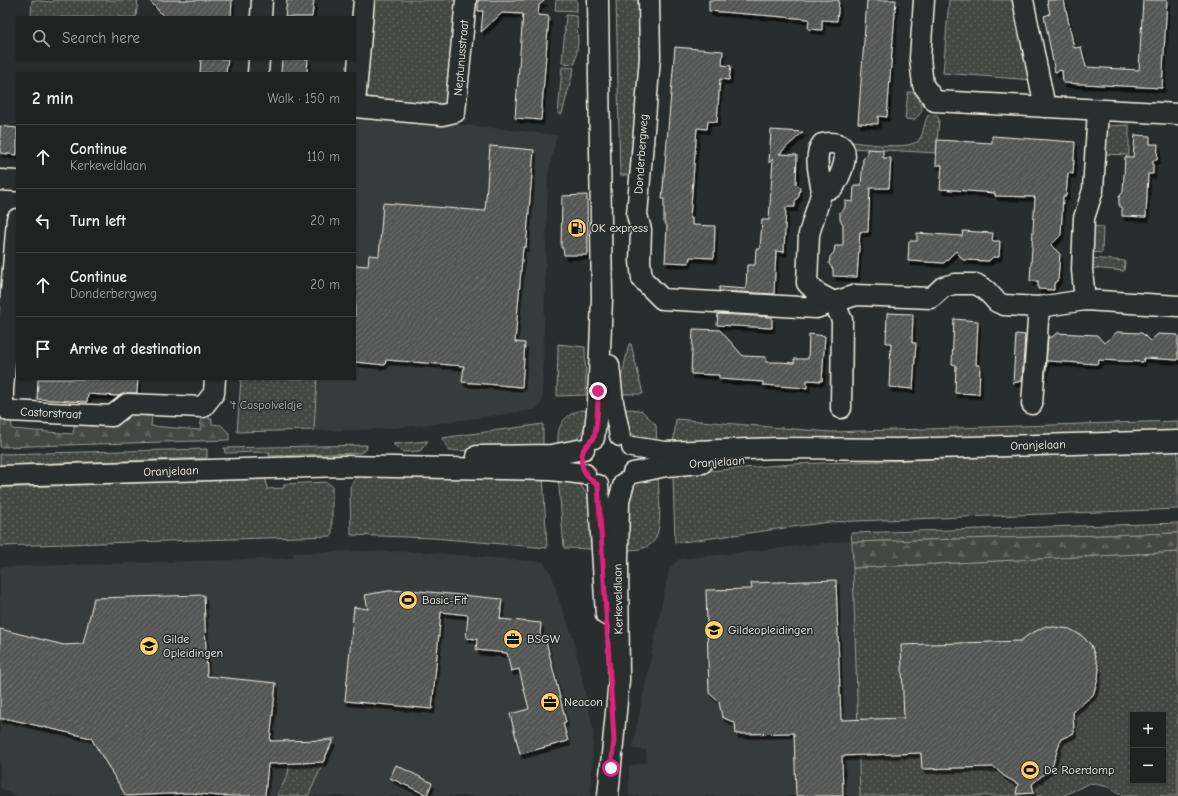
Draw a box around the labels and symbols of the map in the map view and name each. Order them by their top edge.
street label: Neptunusstraat [451,19,471,97]
street label: Donderbergweg [631,114,651,194]
fuel station icon: OK express [566,217,588,239]
place label: OK express [591,221,648,235]
route end [589,382,607,400]
park label: 't Caspolveldje [230,398,302,412]
street label: Castorstraat [20,404,83,422]
street label: Oranjelaan [1010,437,1066,453]
street label: Oranjelaan [689,453,745,471]
street label: Oranjelaan [143,463,199,479]
street label: Kerkeveldlaan [610,564,626,634]
sports icon: Basic-Fit [397,589,419,611]
place label: Basic-Fit [422,593,468,607]
school or university icon: Gildeopleidingen [703,619,725,641]
place label: Gildeopleidingen [728,623,813,637]
office icon: BSGW [502,628,524,650]
place label: Gilde Opleidingen [163,632,223,660]
place label: BSGW [527,632,561,646]
school or university icon: Gilde Opleidingen [138,635,160,657]
office icon: Neacon [539,691,561,713]
place label: Neacon [564,695,603,709]
route start [602,759,620,777]
sports icon: De Roerdomp [1019,759,1041,781]
place label: De Roerdomp [1044,763,1114,777]

